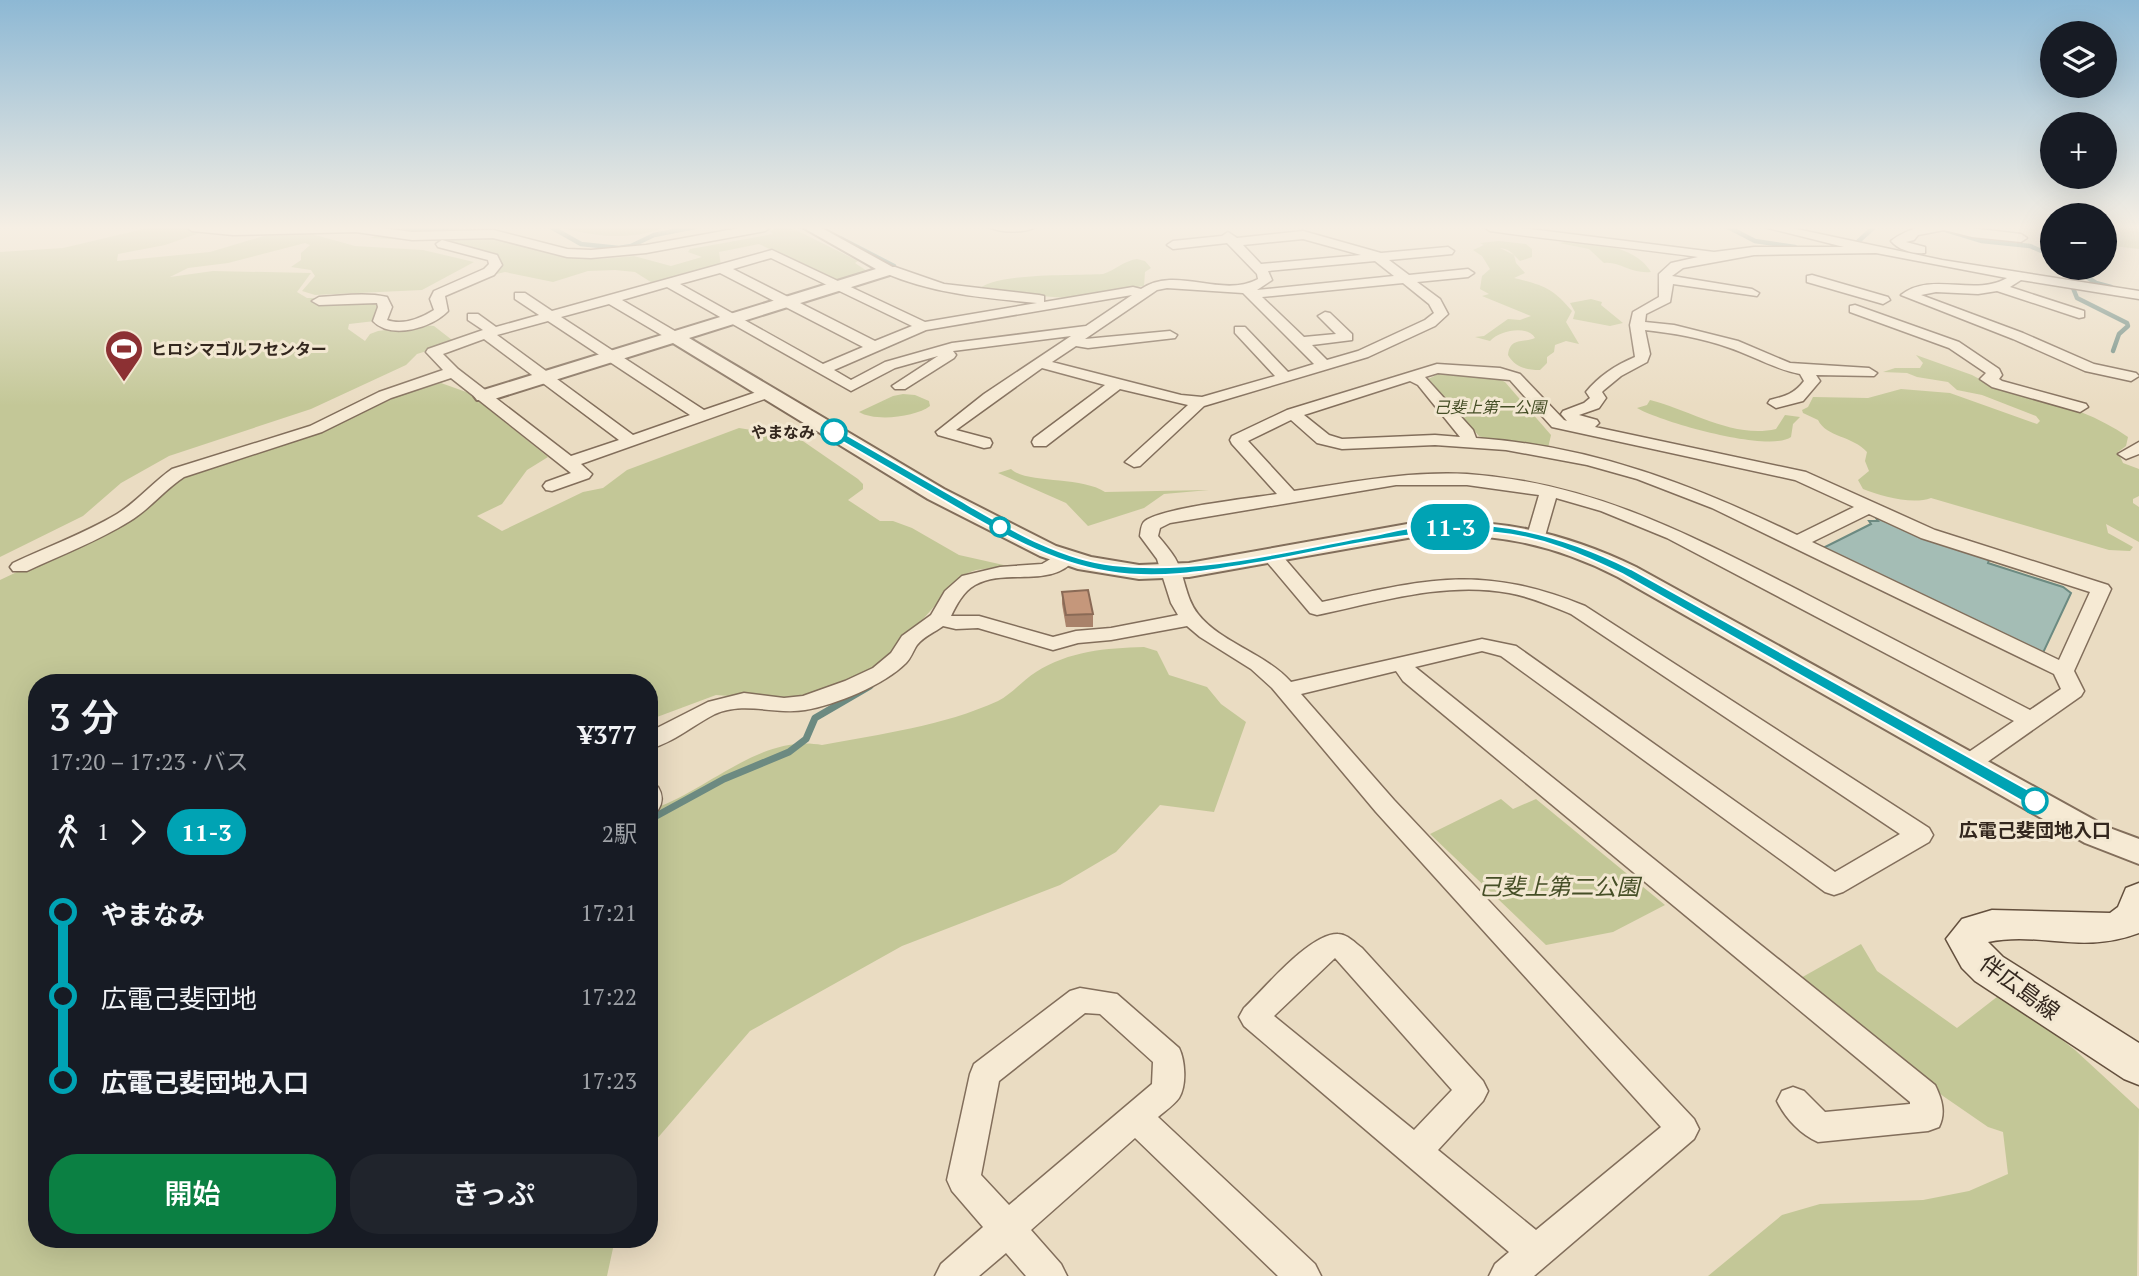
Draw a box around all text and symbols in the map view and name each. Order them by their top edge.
map controls [2040,21,2117,280]
button: layers [2040,21,2117,98]
button: + [2040,112,2117,189]
button: − [2040,203,2117,280]
sports icon: ヒロシマゴルフセンター [103,328,145,383]
place label: ヒロシマゴルフセンター [151,338,327,360]
park label: 己斐上第一公園 [1434,396,1548,418]
marker: やまなみ [821,419,847,445]
place label: やまなみ [751,421,815,443]
line badge: 11-3 [1401,504,1499,550]
text: 11-3 [1425,511,1475,543]
unlabelled marker [990,517,1010,537]
text: 3 分 [49,692,119,742]
text: ¥377 [578,717,637,751]
text: 17:20 – 17:23 · バス [49,746,249,777]
marker: 広電己斐団地入口 [2022,788,2048,814]
icon: walk [49,813,87,851]
icon: forward [119,813,157,851]
text: 1 [97,816,109,847]
text: 11-3 [181,816,232,848]
place label: 広電己斐団地入口 [1959,817,2111,842]
text: 2駅 [602,818,637,849]
park label: 己斐上第二公園 [1479,871,1643,902]
text: やまなみ [101,897,205,931]
text: 17:21 [580,897,637,928]
street label: 伴広島線 [1974,947,2066,1027]
text: 広電己斐団地 [101,981,257,1015]
text: 17:22 [580,981,637,1012]
text: 広電己斐団地入口 [101,1065,309,1099]
text: 17:23 [580,1065,637,1096]
button: 開始 [49,1154,336,1234]
button: きっぷ [350,1154,637,1234]

